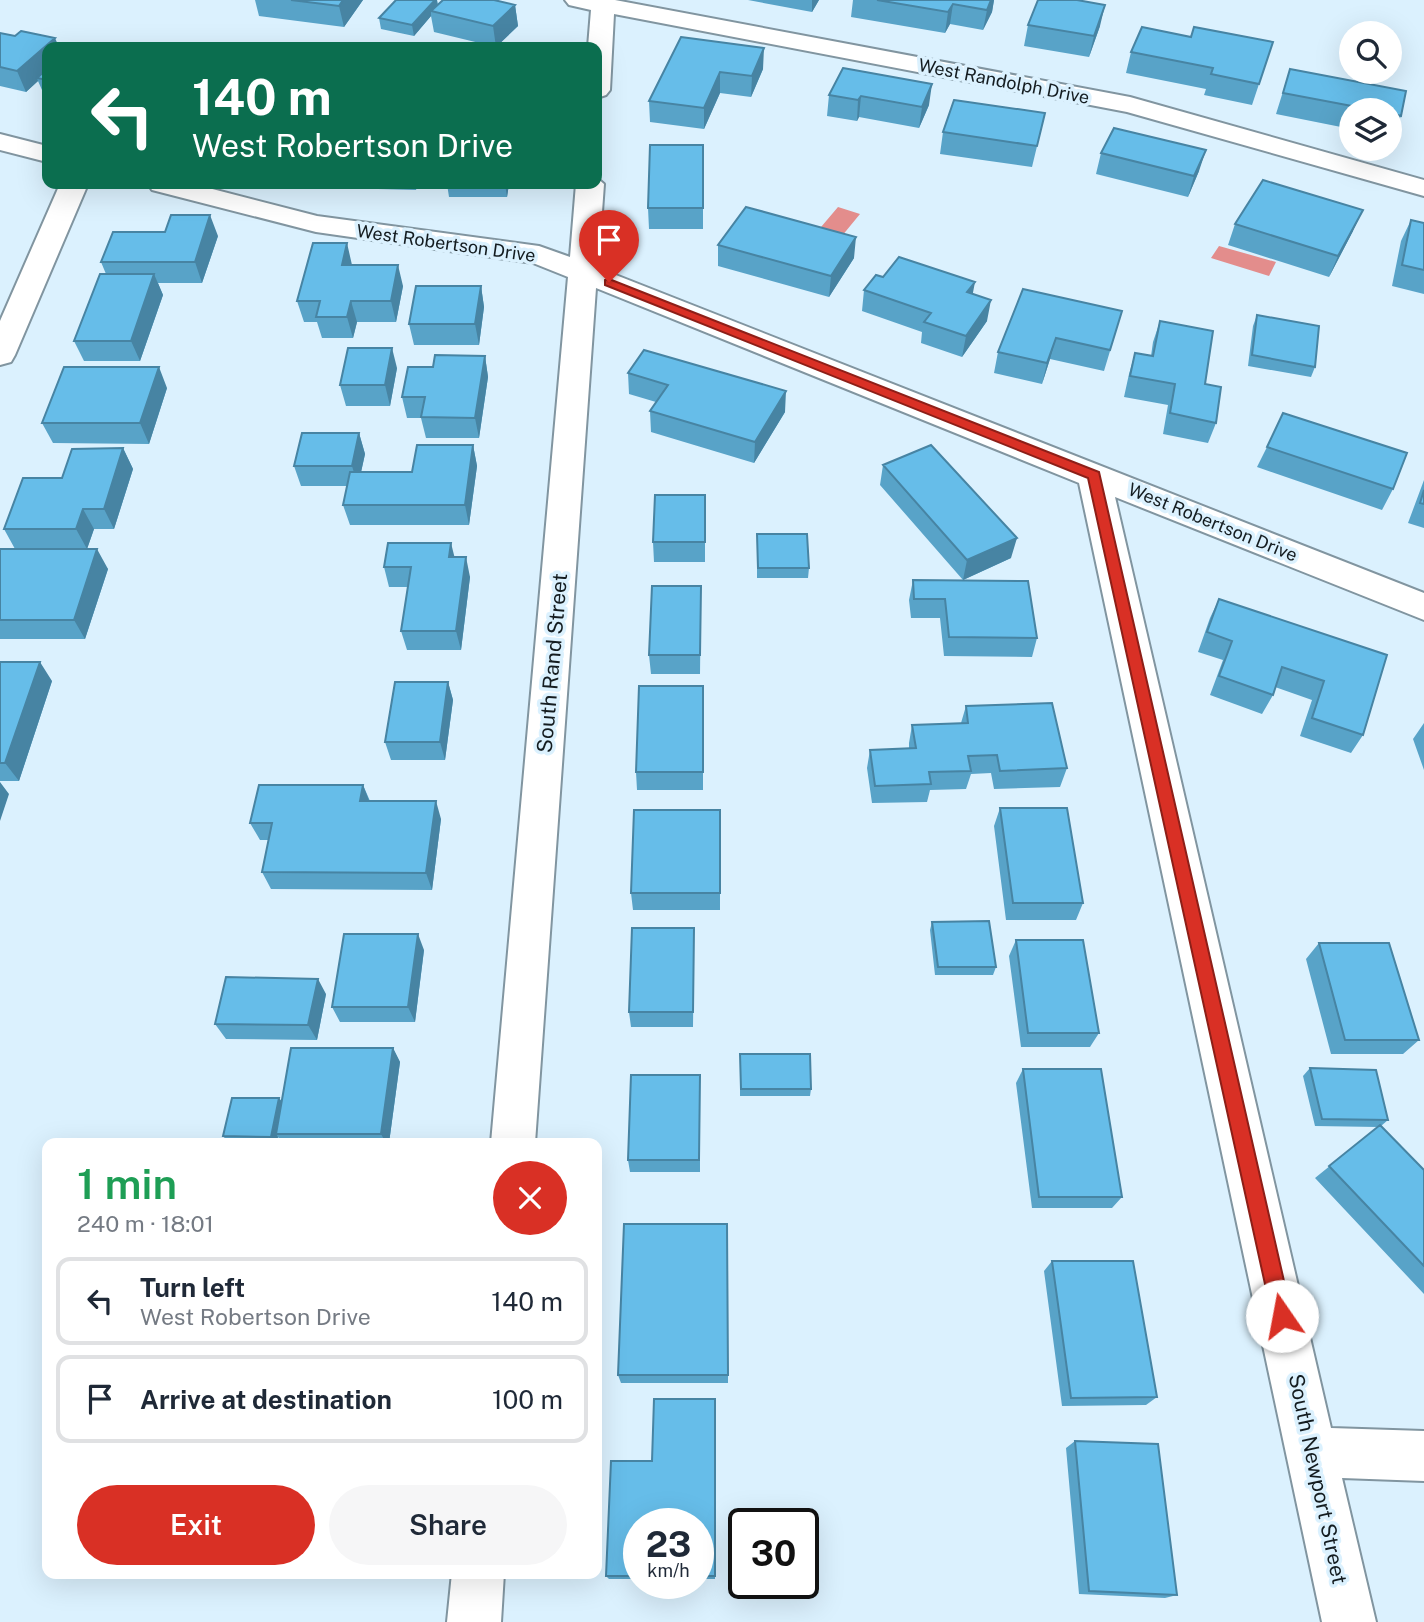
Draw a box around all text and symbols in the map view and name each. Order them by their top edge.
map controls [1339,21,1402,161]
button: search [1339,21,1402,84]
street label: West Randolph Drive [917,54,1091,108]
text: 140 m [192,68,332,126]
icon: left [77,70,168,161]
button: layers [1339,98,1402,161]
text: West Robertson Drive [192,127,513,164]
pin [579,210,639,282]
street label: West Robertson Drive [355,220,537,266]
icon: arrive [590,221,628,259]
street label: West Robertson Drive [1125,478,1301,566]
street label: South Rand Street [532,572,572,754]
text: 1 min [77,1159,177,1208]
button: close [493,1161,567,1235]
text: 240 m · 18:01 [77,1210,214,1237]
text: Turn left [140,1272,245,1303]
position arrow [1245,1279,1319,1353]
icon: left [81,1282,119,1320]
text: 140 m [491,1286,563,1317]
text: West Robertson Drive [140,1303,371,1330]
street label: South Newport Street [1284,1372,1352,1586]
icon: arrive [81,1380,119,1418]
text: Arrive at destination [140,1384,392,1415]
text: 100 m [492,1384,563,1415]
button: Exit [77,1485,315,1565]
button: Share [329,1485,567,1565]
speed limit sign: 30 [728,1508,819,1599]
text: 23 [646,1524,691,1565]
text: km/h [647,1560,690,1581]

